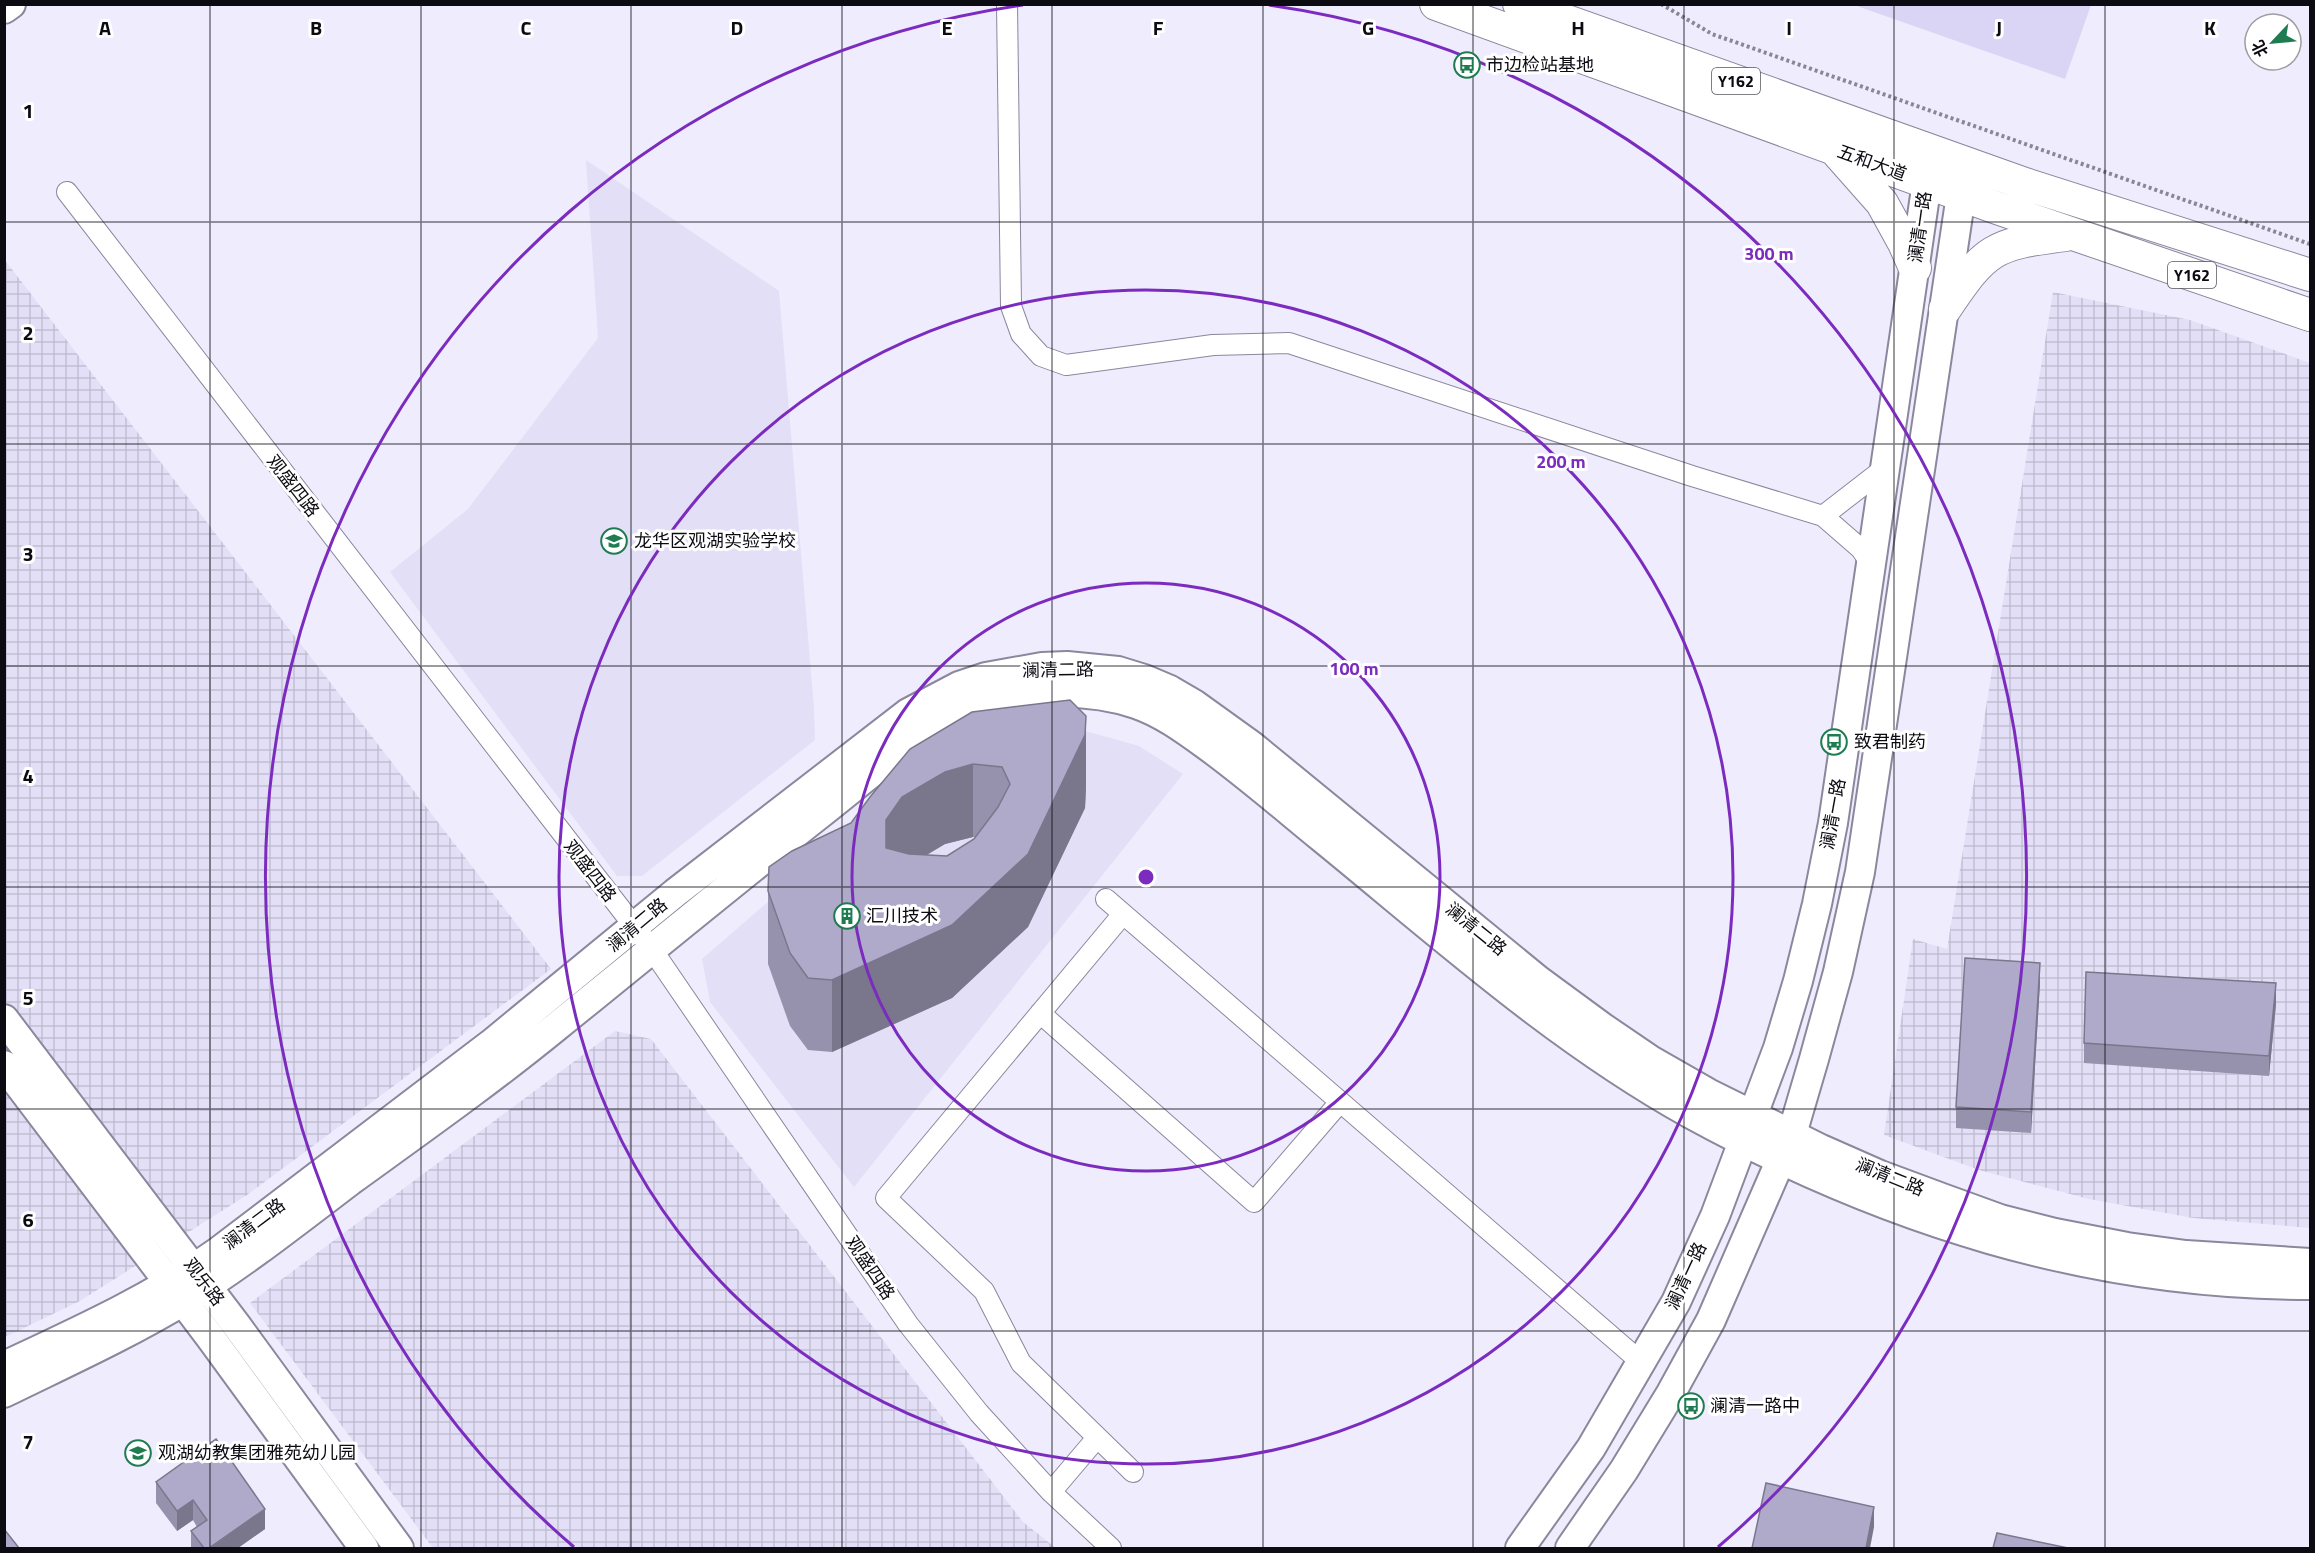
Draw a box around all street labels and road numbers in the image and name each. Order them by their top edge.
road number: Y162 [1712,68,1760,94]
street label: 五和大道 [1834,138,1911,188]
street label: 澜清一路 [1901,189,1938,264]
road number: Y162 [2168,262,2216,288]
street label: 观盛四路 [261,449,326,522]
street label: 澜清二路 [1022,655,1094,684]
street label: 澜清一路 [1813,776,1852,852]
street label: 观盛四路 [558,834,623,907]
street label: 澜清二路 [600,891,673,958]
street label: 澜清二路 [1440,895,1513,962]
street label: 澜清二路 [1852,1151,1929,1203]
street label: 澜清二路 [217,1191,291,1256]
street label: 观盛四路 [839,1230,902,1305]
street label: 澜清一路 [1658,1237,1713,1314]
street label: 观乐路 [177,1252,231,1311]

